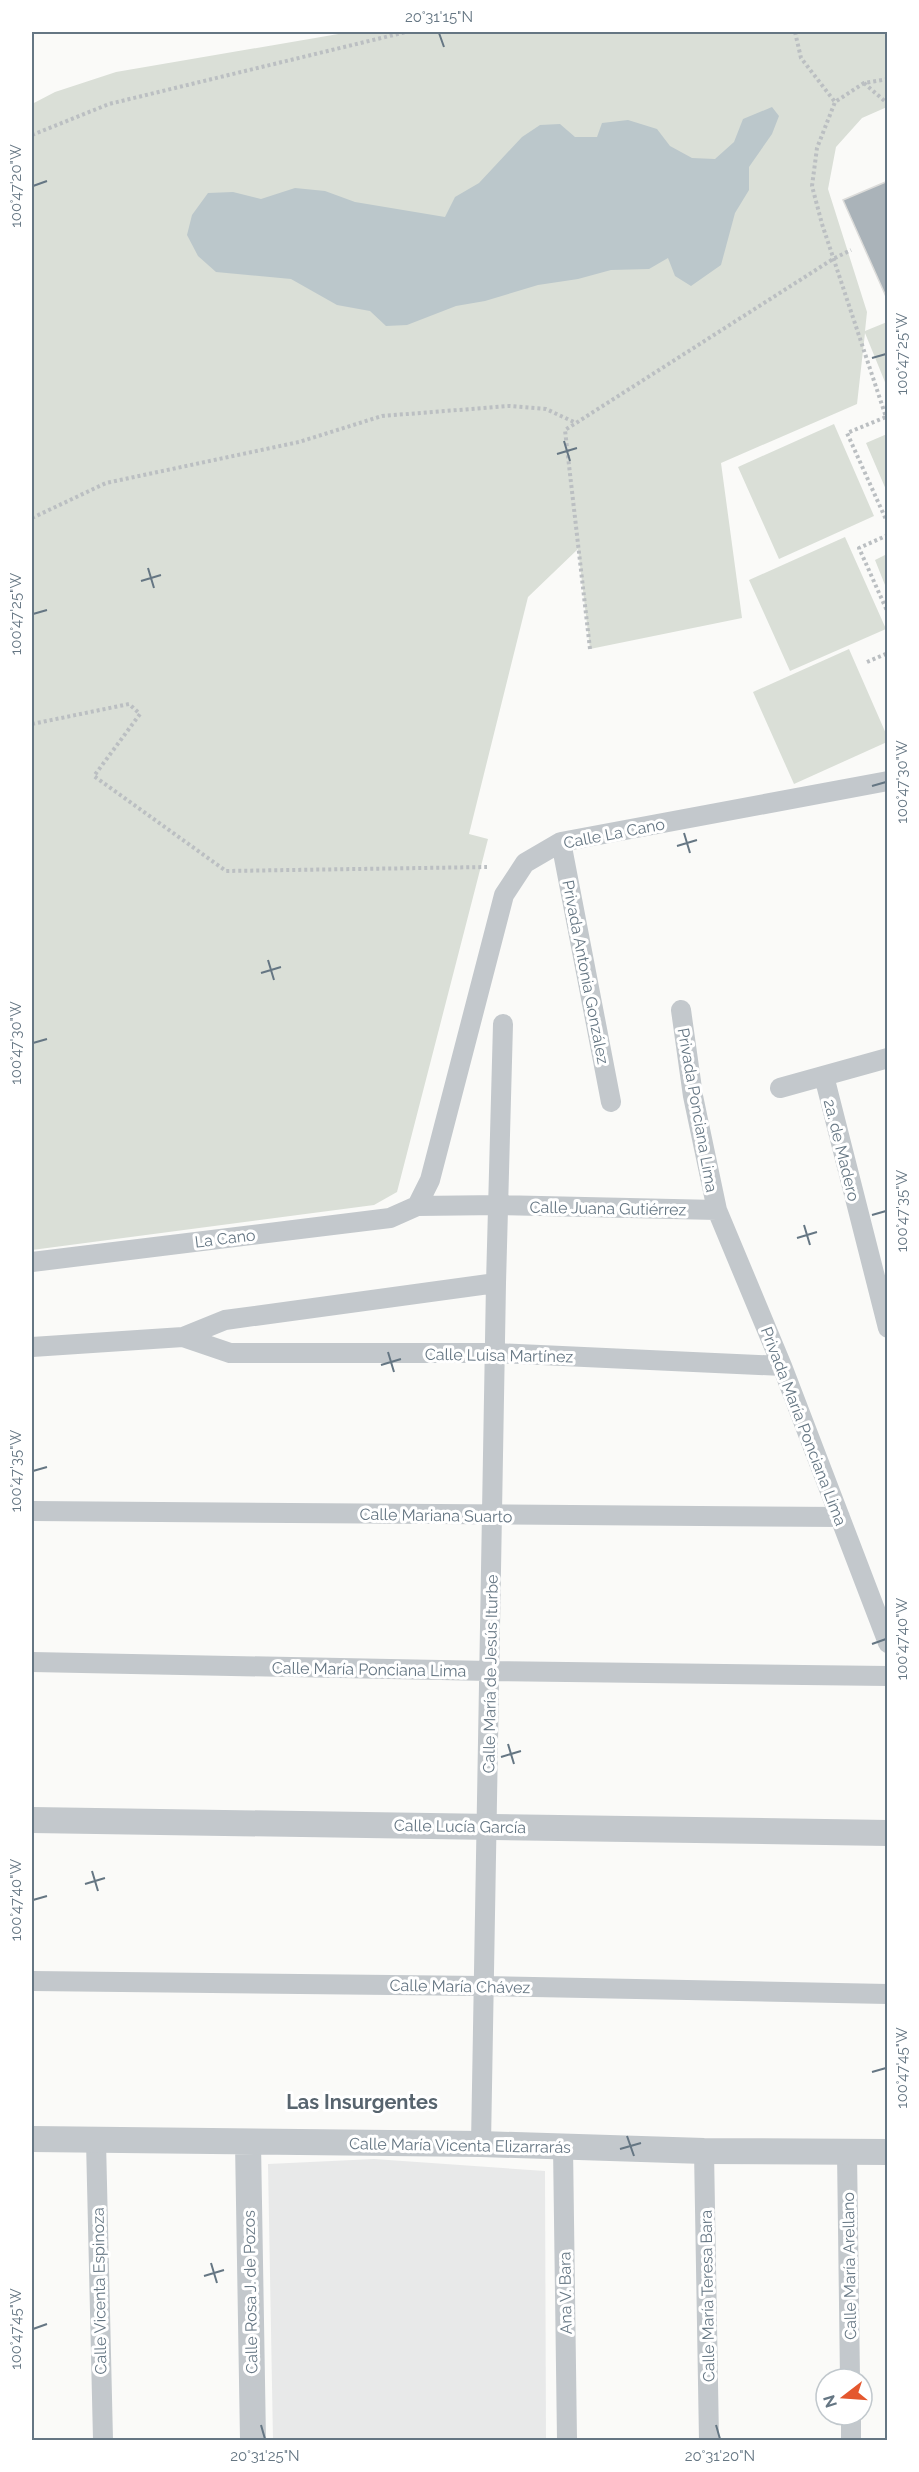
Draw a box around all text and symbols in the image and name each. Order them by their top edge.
text: 20°31'15"N [405,8,473,26]
text: 100°47'20"W [7,144,25,228]
text: 100°47'25"W [893,313,911,395]
text: 100°47'25"W [7,573,25,655]
text: 100°47'30"W [893,740,911,824]
street label: Calle La Cano [562,814,666,853]
street label: Privada Antonia González [558,878,613,1066]
text: 100°47'30"W [7,1001,25,1085]
street label: Privada Ponciana Lima [674,1026,721,1194]
street label: 2a. de Madero [820,1097,863,1203]
text: 100°47'35"W [893,1169,911,1252]
street label: Calle Juana Gutiérrez [529,1198,687,1219]
street label: La Cano [194,1225,256,1252]
street label: Privada María Ponciana Lima [757,1324,850,1528]
street label: Calle Luisa Martínez [425,1345,573,1366]
text: 100°47'35"W [7,1429,25,1512]
street label: Calle Mariana Suarto [359,1505,513,1526]
street label: Calle María de Jesús Iturbe [479,1574,502,1774]
text: 100°47'40"W [893,1597,911,1680]
street label: Calle María Ponciana Lima [272,1658,466,1681]
street label: Calle Lucía García [394,1816,526,1837]
text: 100°47'40"W [7,1858,25,1941]
street label: Calle María Chávez [390,1976,531,1997]
text: 100°47'45"W [893,2027,911,2109]
district label: Las Insurgentes [286,2090,438,2114]
street label: Calle María Vicenta Elizarrarás [349,2134,571,2157]
street label: Calle María Arellano [839,2192,860,2340]
street label: Calle Vicenta Espinoza [89,2207,110,2375]
street label: Calle Rosa J. de Pozos [240,2210,261,2374]
street label: Calle María Teresa Bara [696,2210,719,2382]
street label: Ana V. Bara [555,2251,576,2335]
text: 100°47'45"W [7,2288,25,2370]
north arrow [814,2367,874,2427]
text: N [819,2393,841,2410]
text: 20°31'25"N [230,2447,300,2465]
text: 20°31'20"N [685,2447,755,2465]

